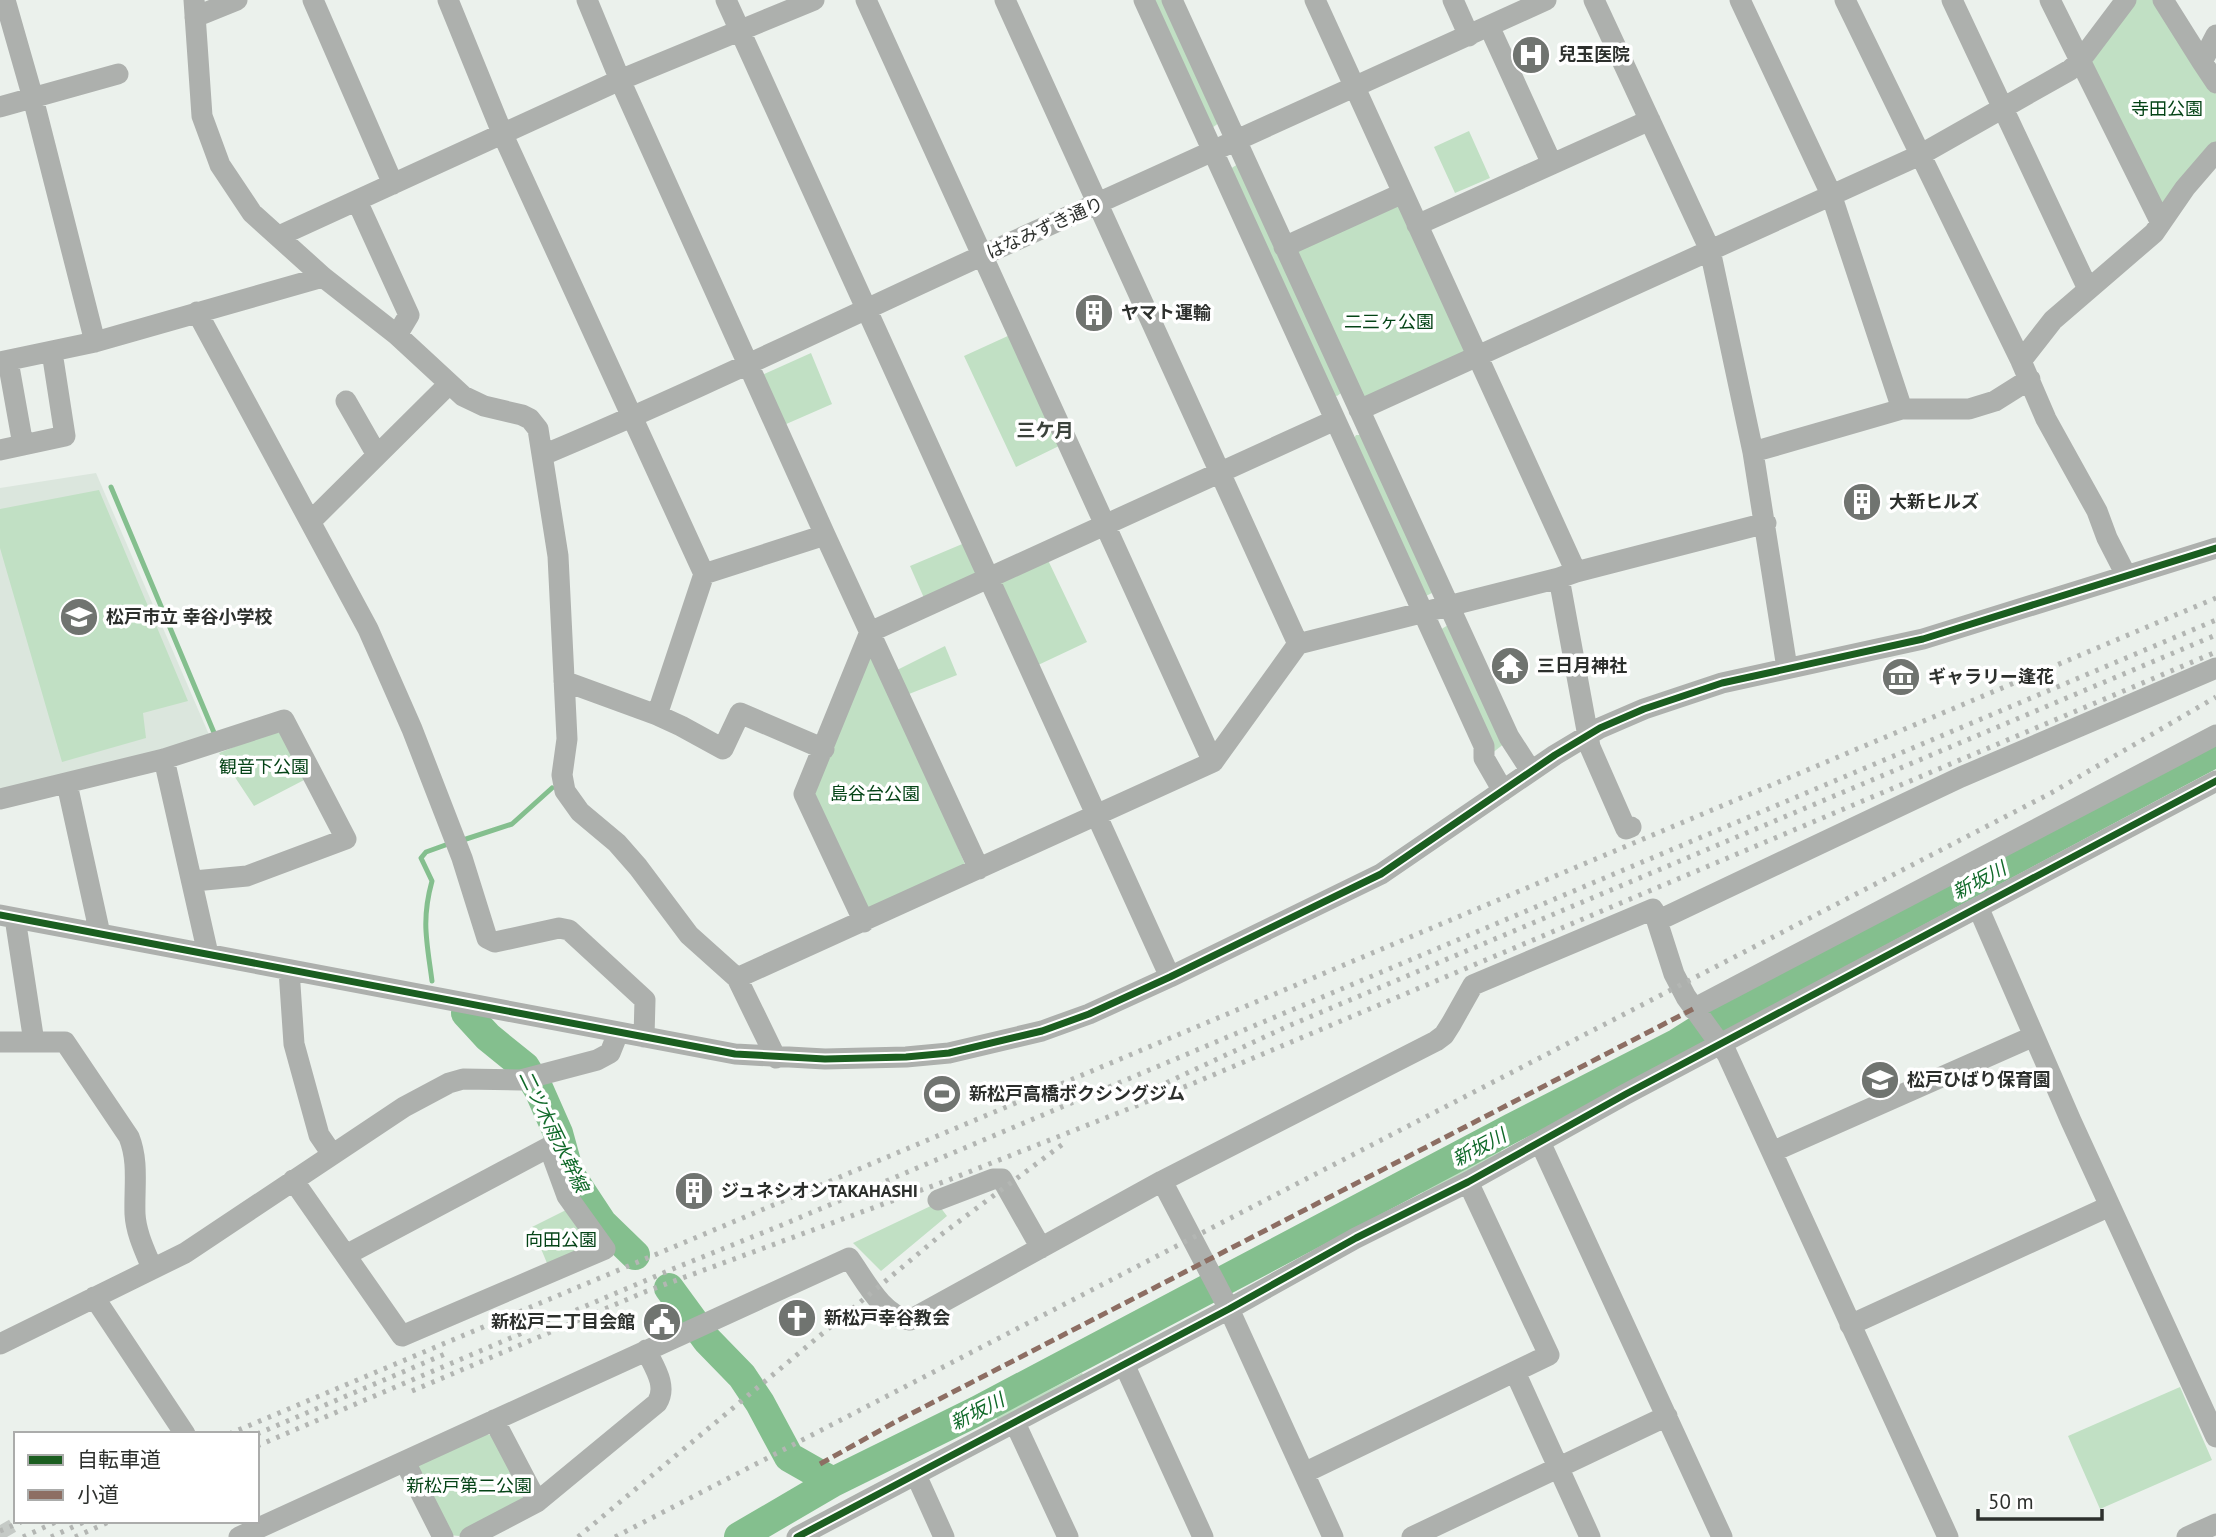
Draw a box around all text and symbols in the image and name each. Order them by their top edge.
hospital icon: 兒玉医院 [1510,34,1552,76]
place label: 兒玉医院 [1558,43,1630,66]
park label: 寺田公園 [2131,97,2203,120]
street label: はなみずき通り [983,191,1107,264]
building icon: ヤマト運輸 [1073,292,1115,334]
place label: ヤマト運輸 [1121,301,1211,324]
park label: 二三ヶ公園 [1344,310,1434,333]
district label: 三ケ月 [1016,418,1074,442]
building icon: 大新ヒルズ [1841,481,1883,523]
place label: 大新ヒルズ [1889,490,1979,513]
school or university icon: 松戸市立 幸谷小学校 [58,596,100,638]
place label: 松戸市立 幸谷小学校 [106,605,273,628]
temple icon: 三日月神社 [1489,645,1531,687]
place label: 三日月神社 [1537,654,1627,677]
museum icon: ギャラリー逢花 [1880,656,1922,698]
place label: ギャラリー逢花 [1928,665,2054,688]
park label: 観音下公園 [219,755,309,778]
park label: 島谷台公園 [830,782,920,805]
water label: 新坂川 [1948,855,2012,904]
school or university icon: 松戸ひばり保育園 [1859,1059,1901,1101]
water label: 二ツ木雨水幹線 [514,1066,595,1198]
place label: 松戸ひばり保育園 [1907,1068,2051,1091]
sports icon: 新松戸高橋ボクシングジム [921,1073,963,1115]
place label: 新松戸高橋ボクシングジム [969,1082,1185,1105]
water label: 新坂川 [1448,1122,1512,1171]
building icon: ジュネシオンTAKAHASHI [673,1170,715,1212]
place label: ジュネシオンTAKAHASHI [721,1179,918,1202]
park label: 向田公園 [525,1228,597,1251]
church icon: 新松戸幸谷教会 [776,1297,818,1339]
public building icon: 新松戸二丁目会館 [641,1301,683,1343]
place label: 新松戸幸谷教会 [824,1306,950,1329]
place label: 新松戸二丁目会館 [491,1310,635,1333]
water label: 新坂川 [946,1386,1010,1435]
legend [14,1432,259,1523]
text: 自転車道 [77,1446,161,1473]
park label: 新松戸第二公園 [406,1474,532,1497]
scale bar [1978,1478,2102,1522]
text: 小道 [77,1481,119,1508]
text: 50 m [1988,1488,2034,1515]

